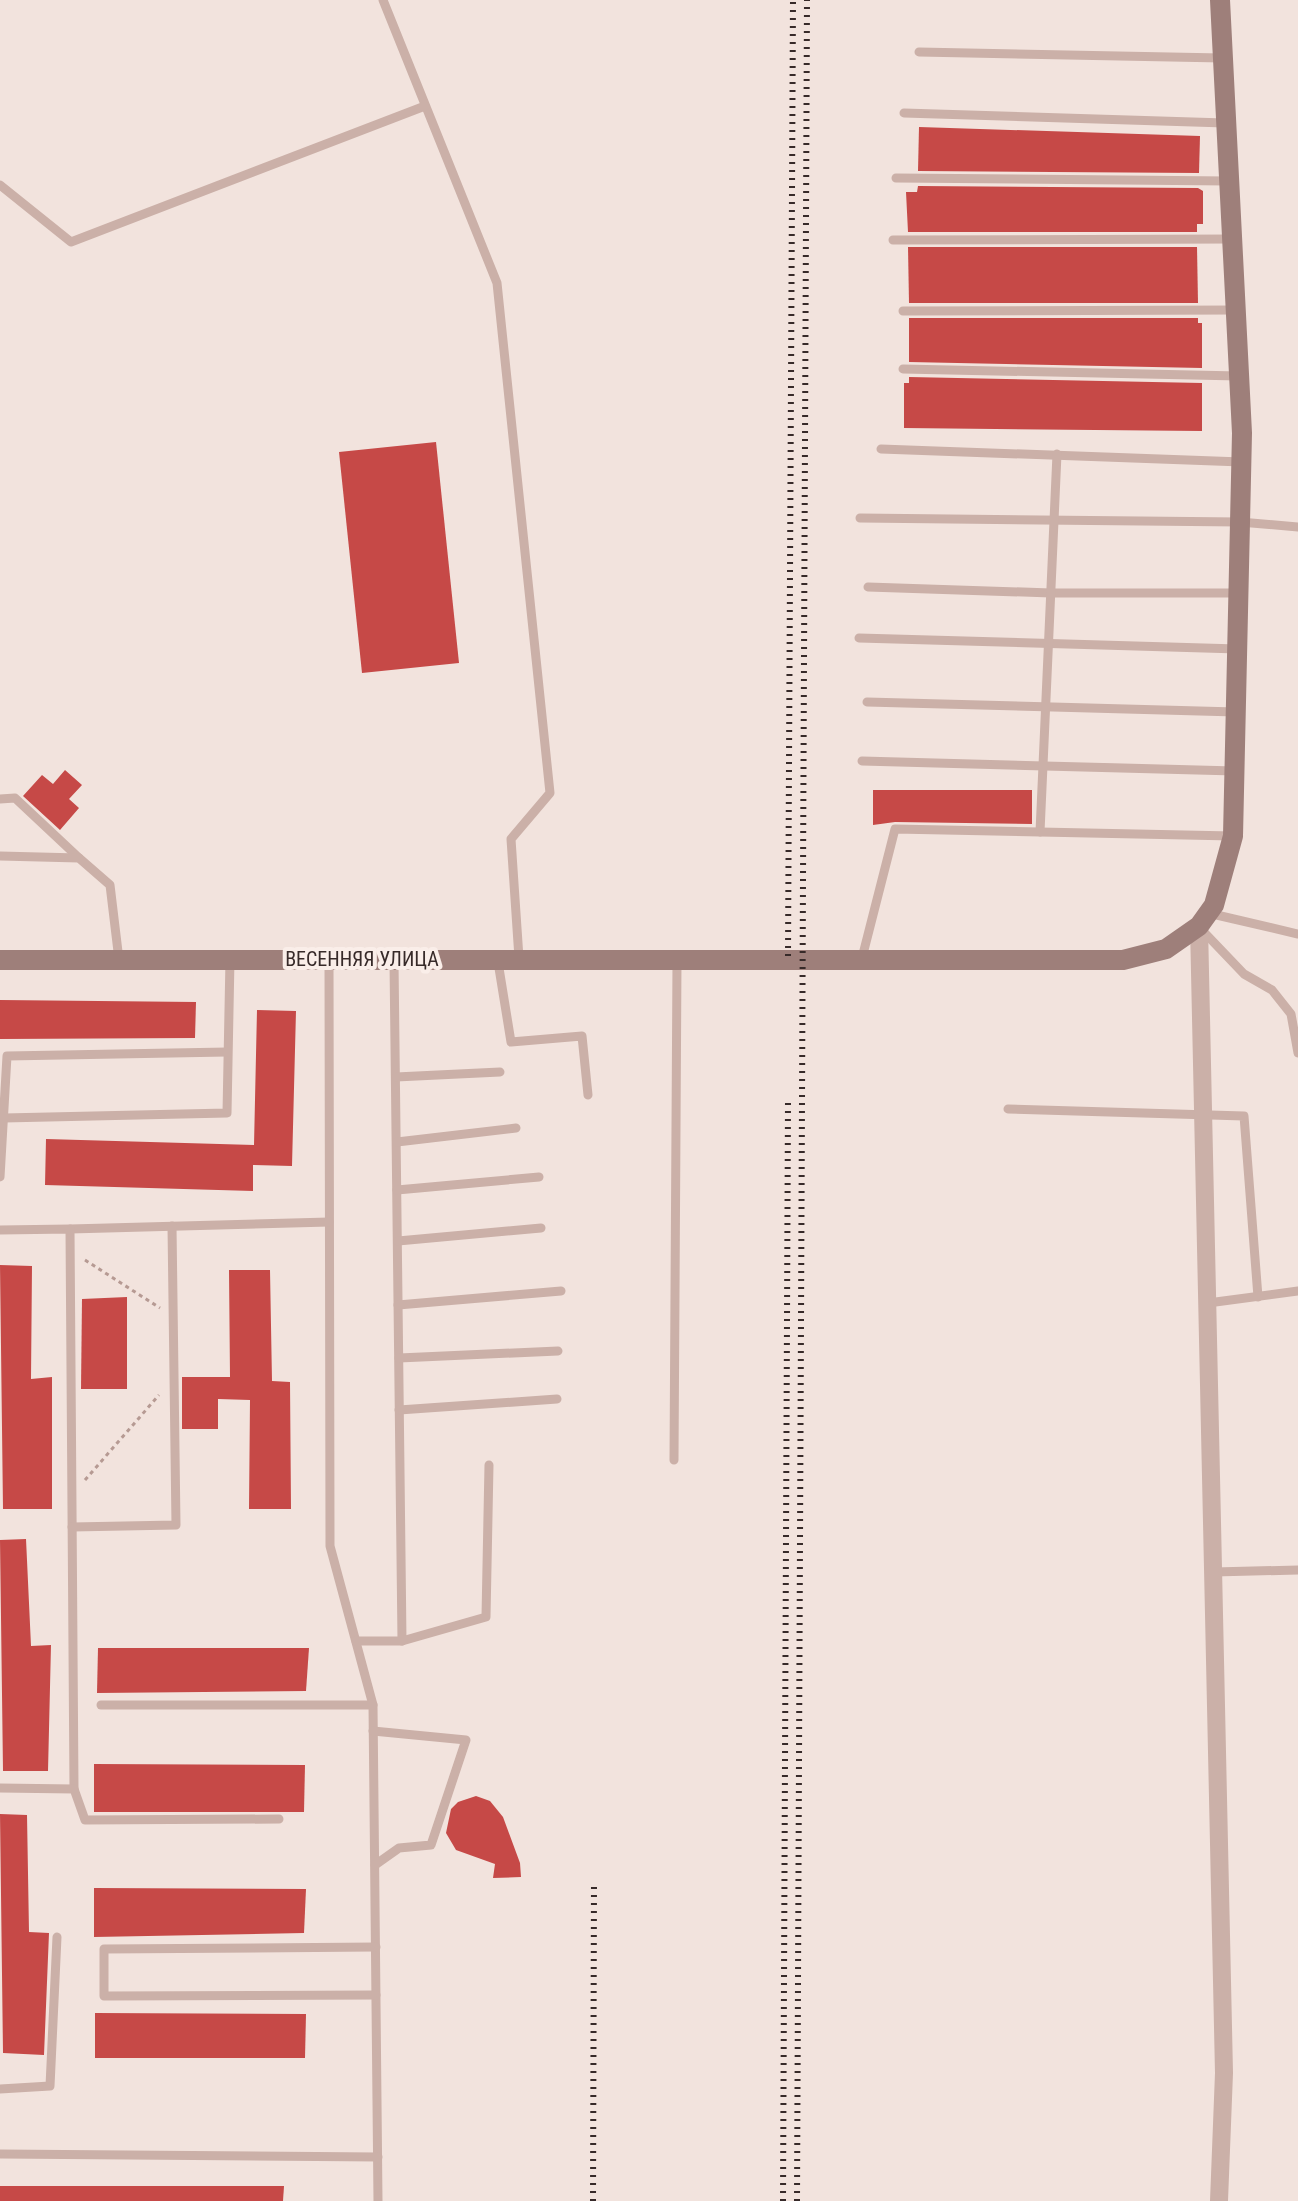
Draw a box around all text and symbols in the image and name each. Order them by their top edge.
street label: ВЕСЕННЯЯ УЛИЦА [285,947,439,971]

